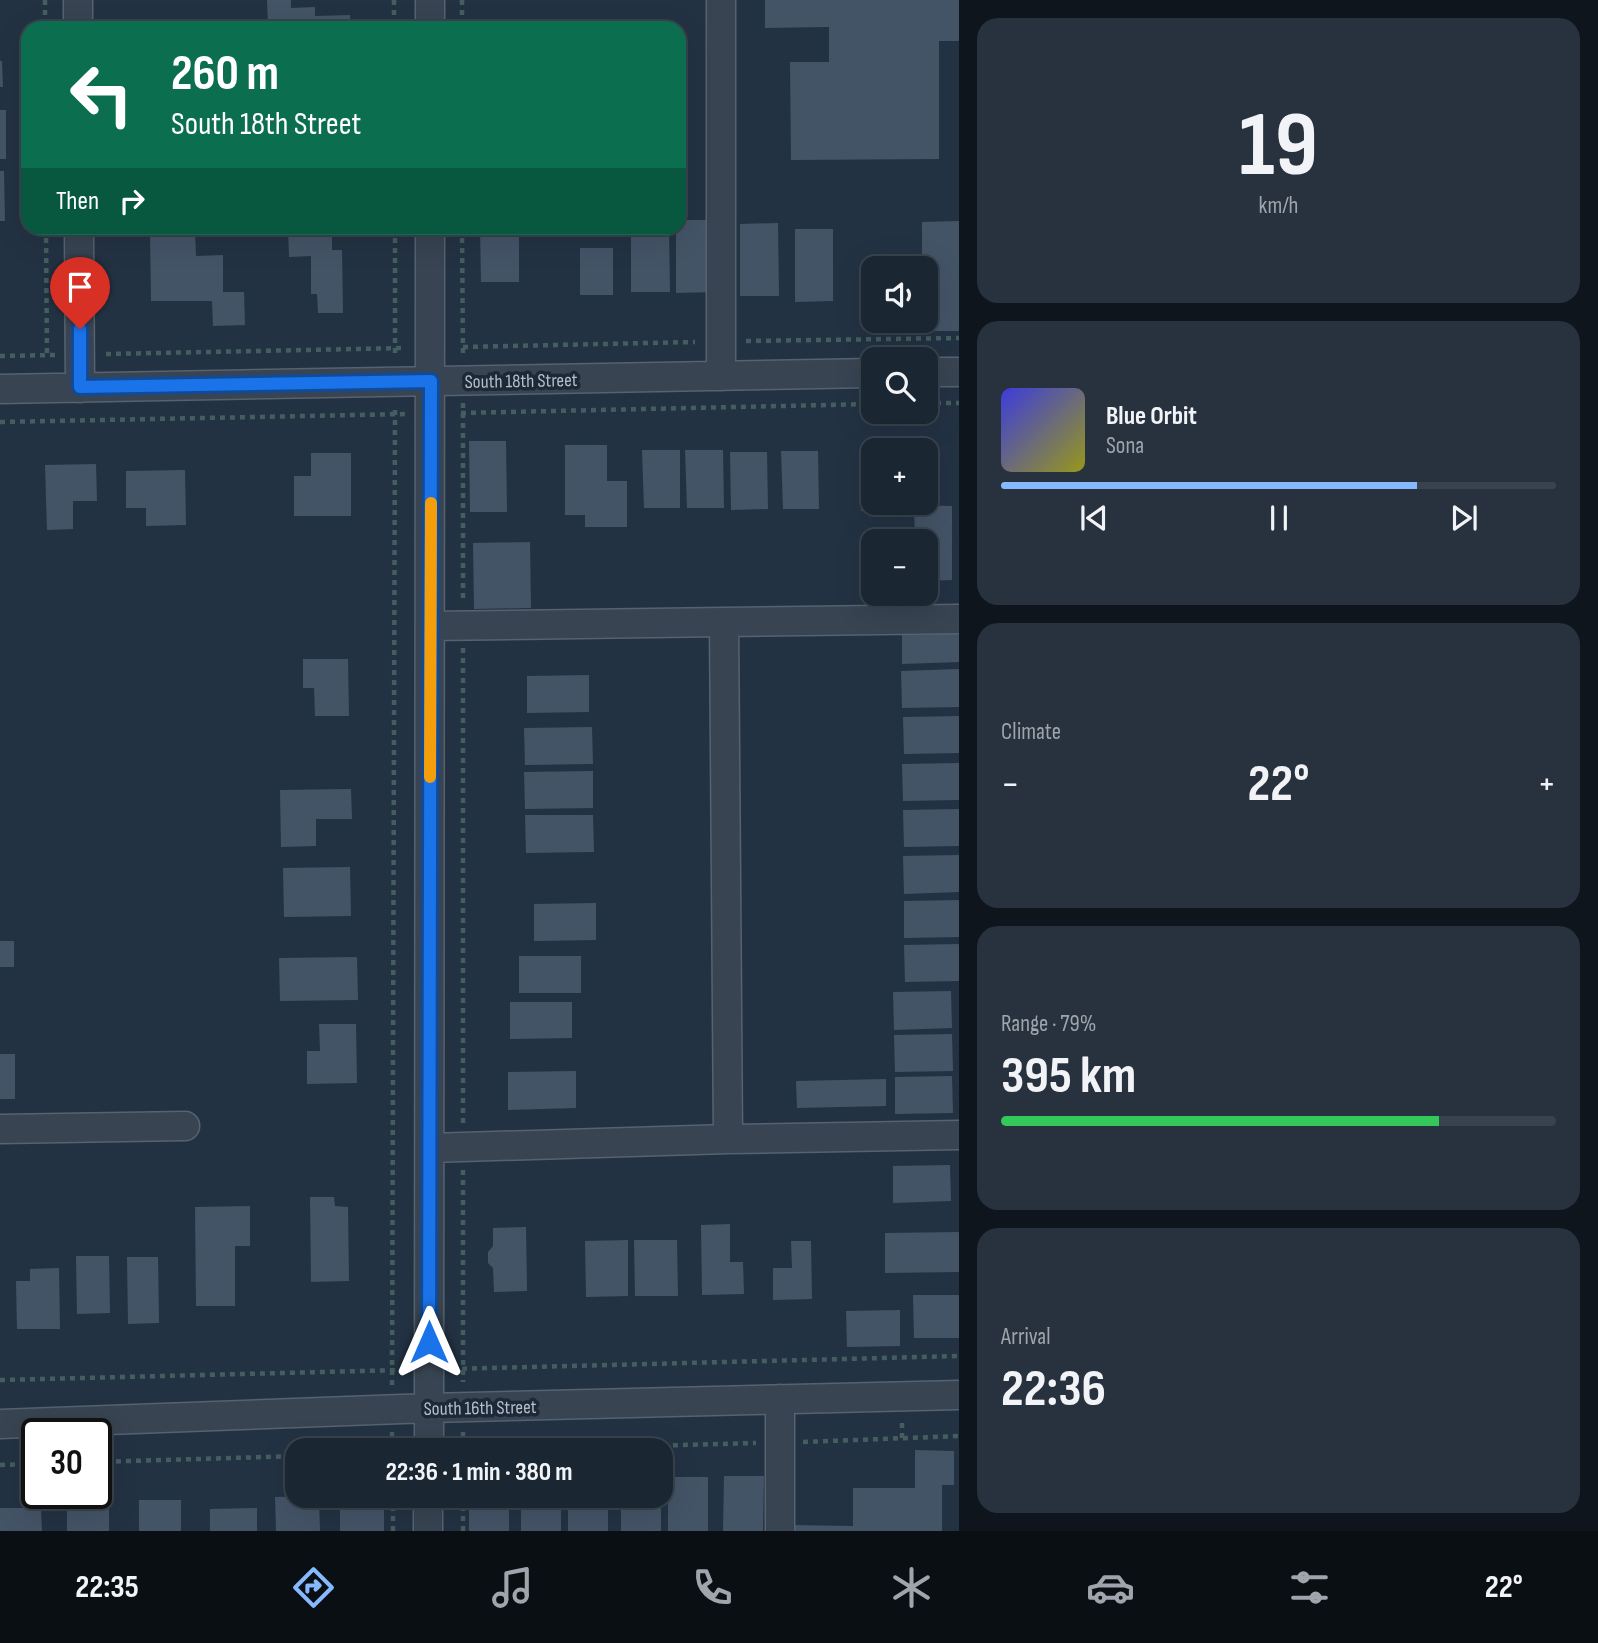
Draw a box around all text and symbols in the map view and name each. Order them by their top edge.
text: 260 m [171,45,279,104]
icon: left [56,49,147,140]
text: 19 [1239,92,1318,201]
text: South 18th Street [171,105,361,144]
icon: right [113,182,151,220]
text: Then [56,186,99,217]
text: km/h [1259,192,1298,220]
map controls [861,256,938,606]
button: sound [861,256,938,333]
pin [50,257,110,329]
icon: arrive [61,268,99,306]
button: search [861,347,938,424]
street label: South 18th Street [464,369,578,394]
text: Blue Orbit [1106,401,1197,432]
text: Sona [1106,432,1144,460]
button: + [861,438,938,515]
icon: previous [1075,499,1113,537]
icon: pause [1260,499,1298,537]
icon: next [1445,499,1483,537]
button: − [861,529,938,606]
text: Climate [1001,718,1061,746]
text: 22° [1247,753,1310,816]
text: − [1001,762,1020,807]
text: + [1537,762,1556,807]
text: Range · 79% [1001,1010,1096,1038]
text: 395 km [1001,1045,1136,1108]
position arrow [392,1305,466,1379]
text: Arrival [1001,1323,1050,1351]
text: 22:36 [1001,1358,1106,1421]
street label: South 16th Street [423,1396,537,1421]
speed limit sign: 30 [21,1418,112,1509]
text: 22:36 · 1 min · 380 m [385,1457,573,1488]
icon: directions [289,1563,338,1612]
icon: music [488,1563,537,1612]
icon: phone [688,1563,737,1612]
icon: climate [887,1563,936,1612]
icon: car [1086,1563,1135,1612]
icon: filters [1285,1563,1334,1612]
text: 22:35 [75,1568,139,1607]
text: 22° [1485,1568,1523,1607]

